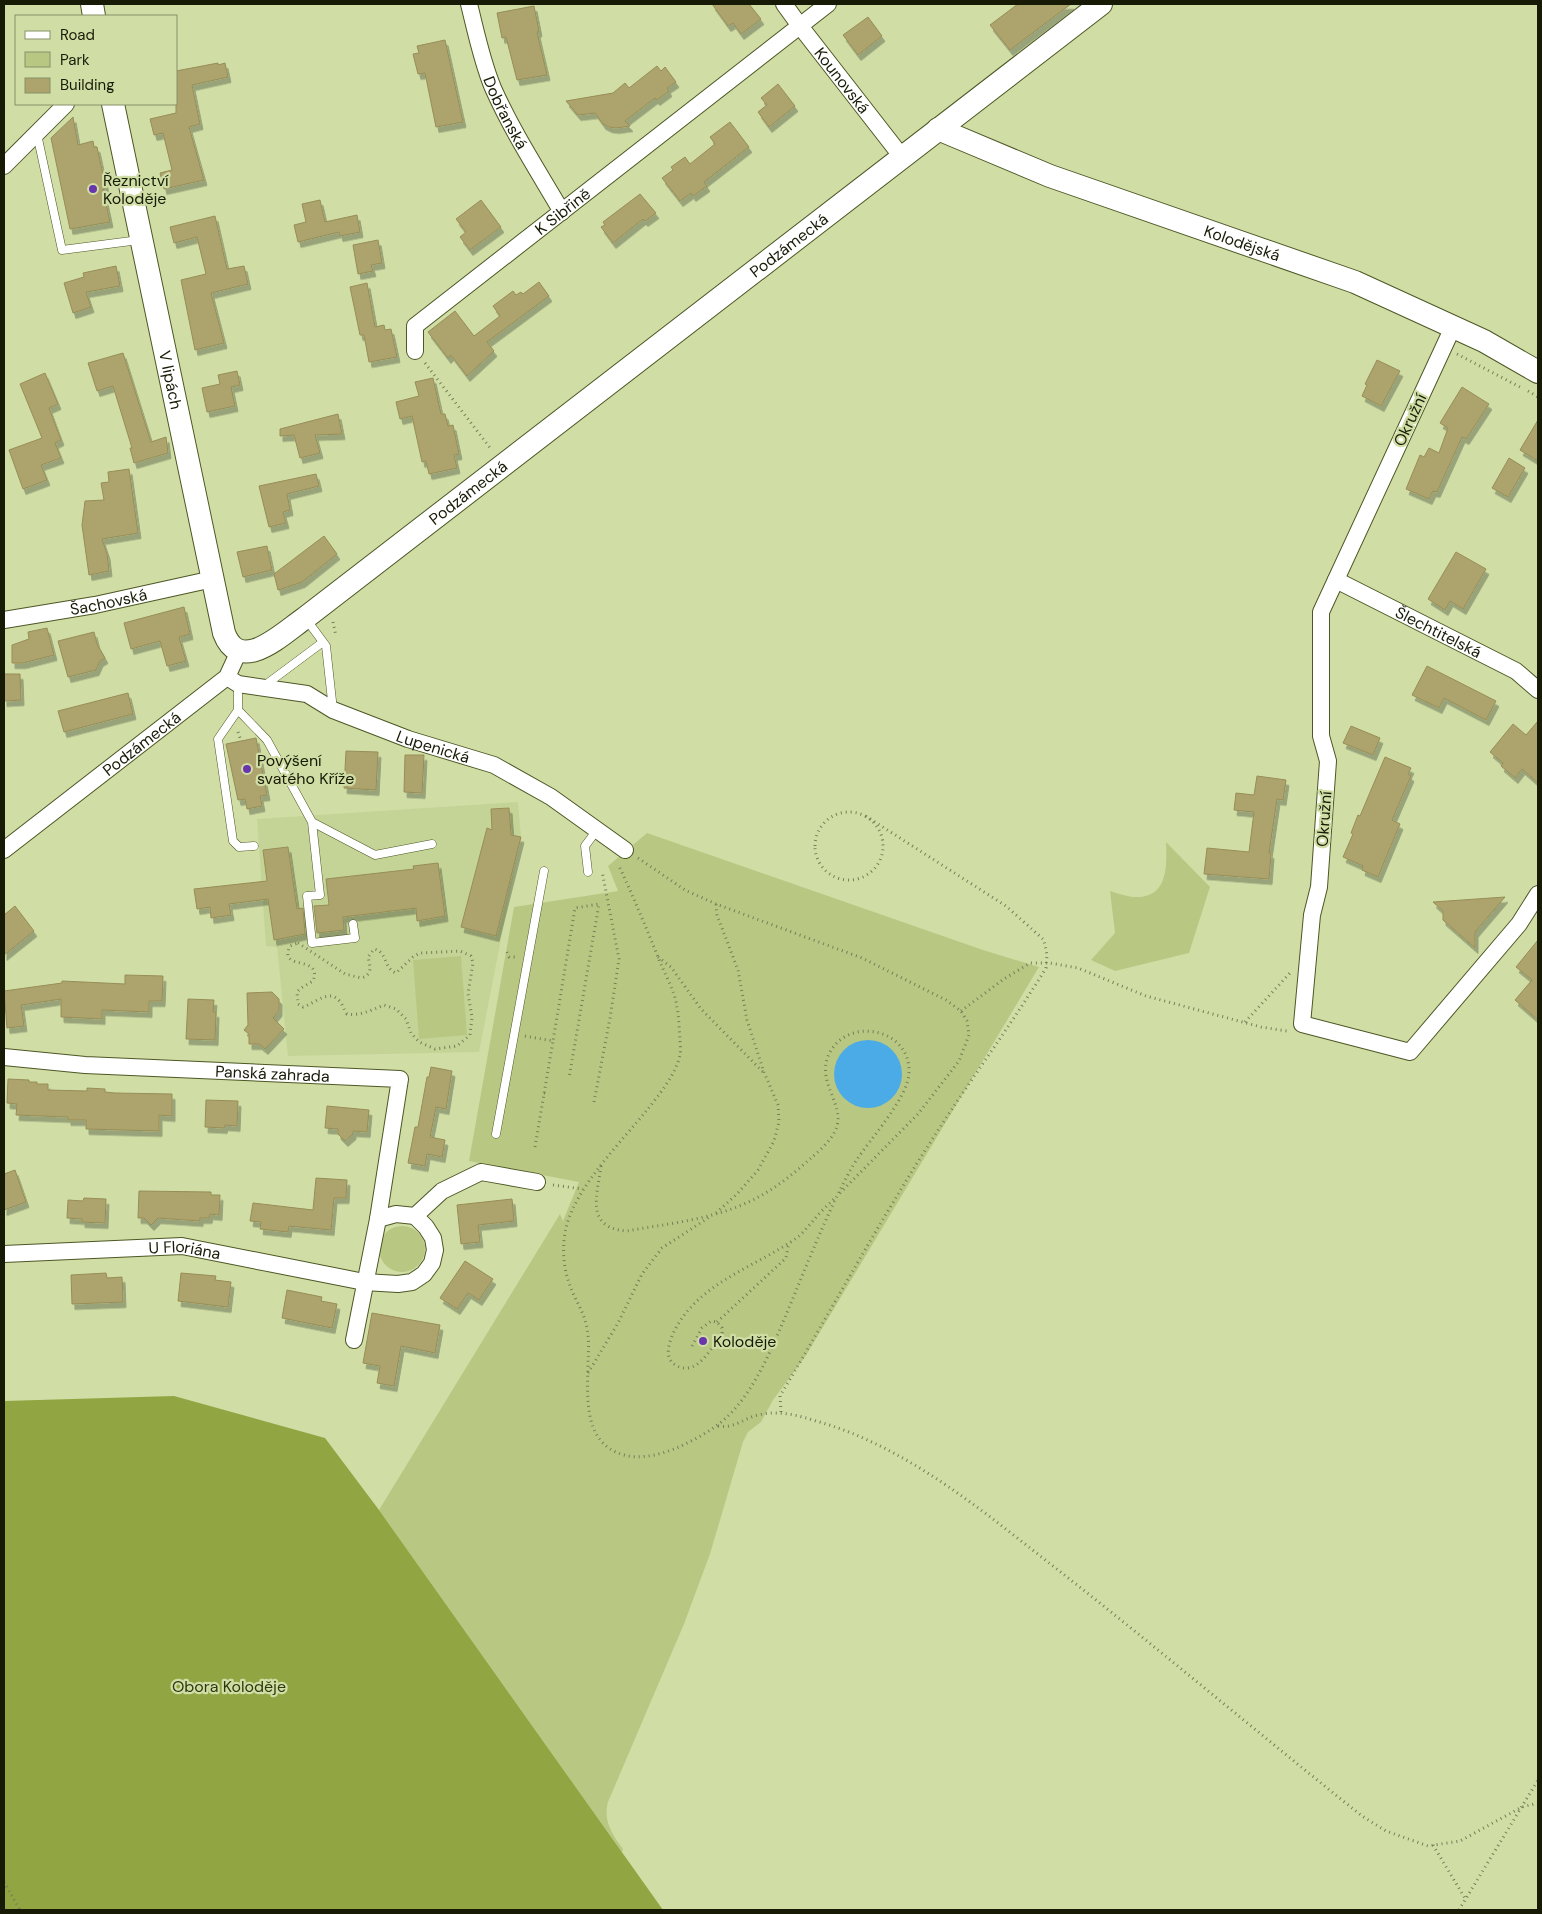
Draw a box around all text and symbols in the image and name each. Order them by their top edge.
legend [15,15,178,105]
text: Road [60,25,95,45]
street label: Kounovská [810,43,875,118]
text: Park [60,50,90,70]
street label: Dobřanská [479,73,533,153]
text: Building [60,75,115,95]
place label: Řeznictví Koloděje [103,170,169,209]
marker: Řeznictví Koloděje [87,183,99,195]
street label: K Sibřině [530,183,594,239]
street label: Podzámecká [745,208,832,282]
street label: Kolodějská [1201,220,1283,266]
street label: V lipách [155,349,187,411]
street label: Okružní [1389,390,1431,450]
street label: Podzámecká [424,455,511,529]
street label: Šachovská [68,583,149,619]
street label: Šlechtitelská [1392,601,1485,662]
street label: Podzámecká [98,706,185,780]
street label: Lupenická [393,725,472,768]
place label: Povýšení svatého Kříže [257,750,354,789]
marker: Povýšení svatého Kříže [241,763,253,775]
street label: Okružní [1312,790,1336,847]
street label: Panská zahrada [215,1060,330,1086]
street label: U Floriána [148,1235,223,1264]
place label: Koloděje [713,1331,776,1352]
marker: Koloděje [697,1335,709,1347]
park label: Obora Koloděje [172,1676,286,1697]

